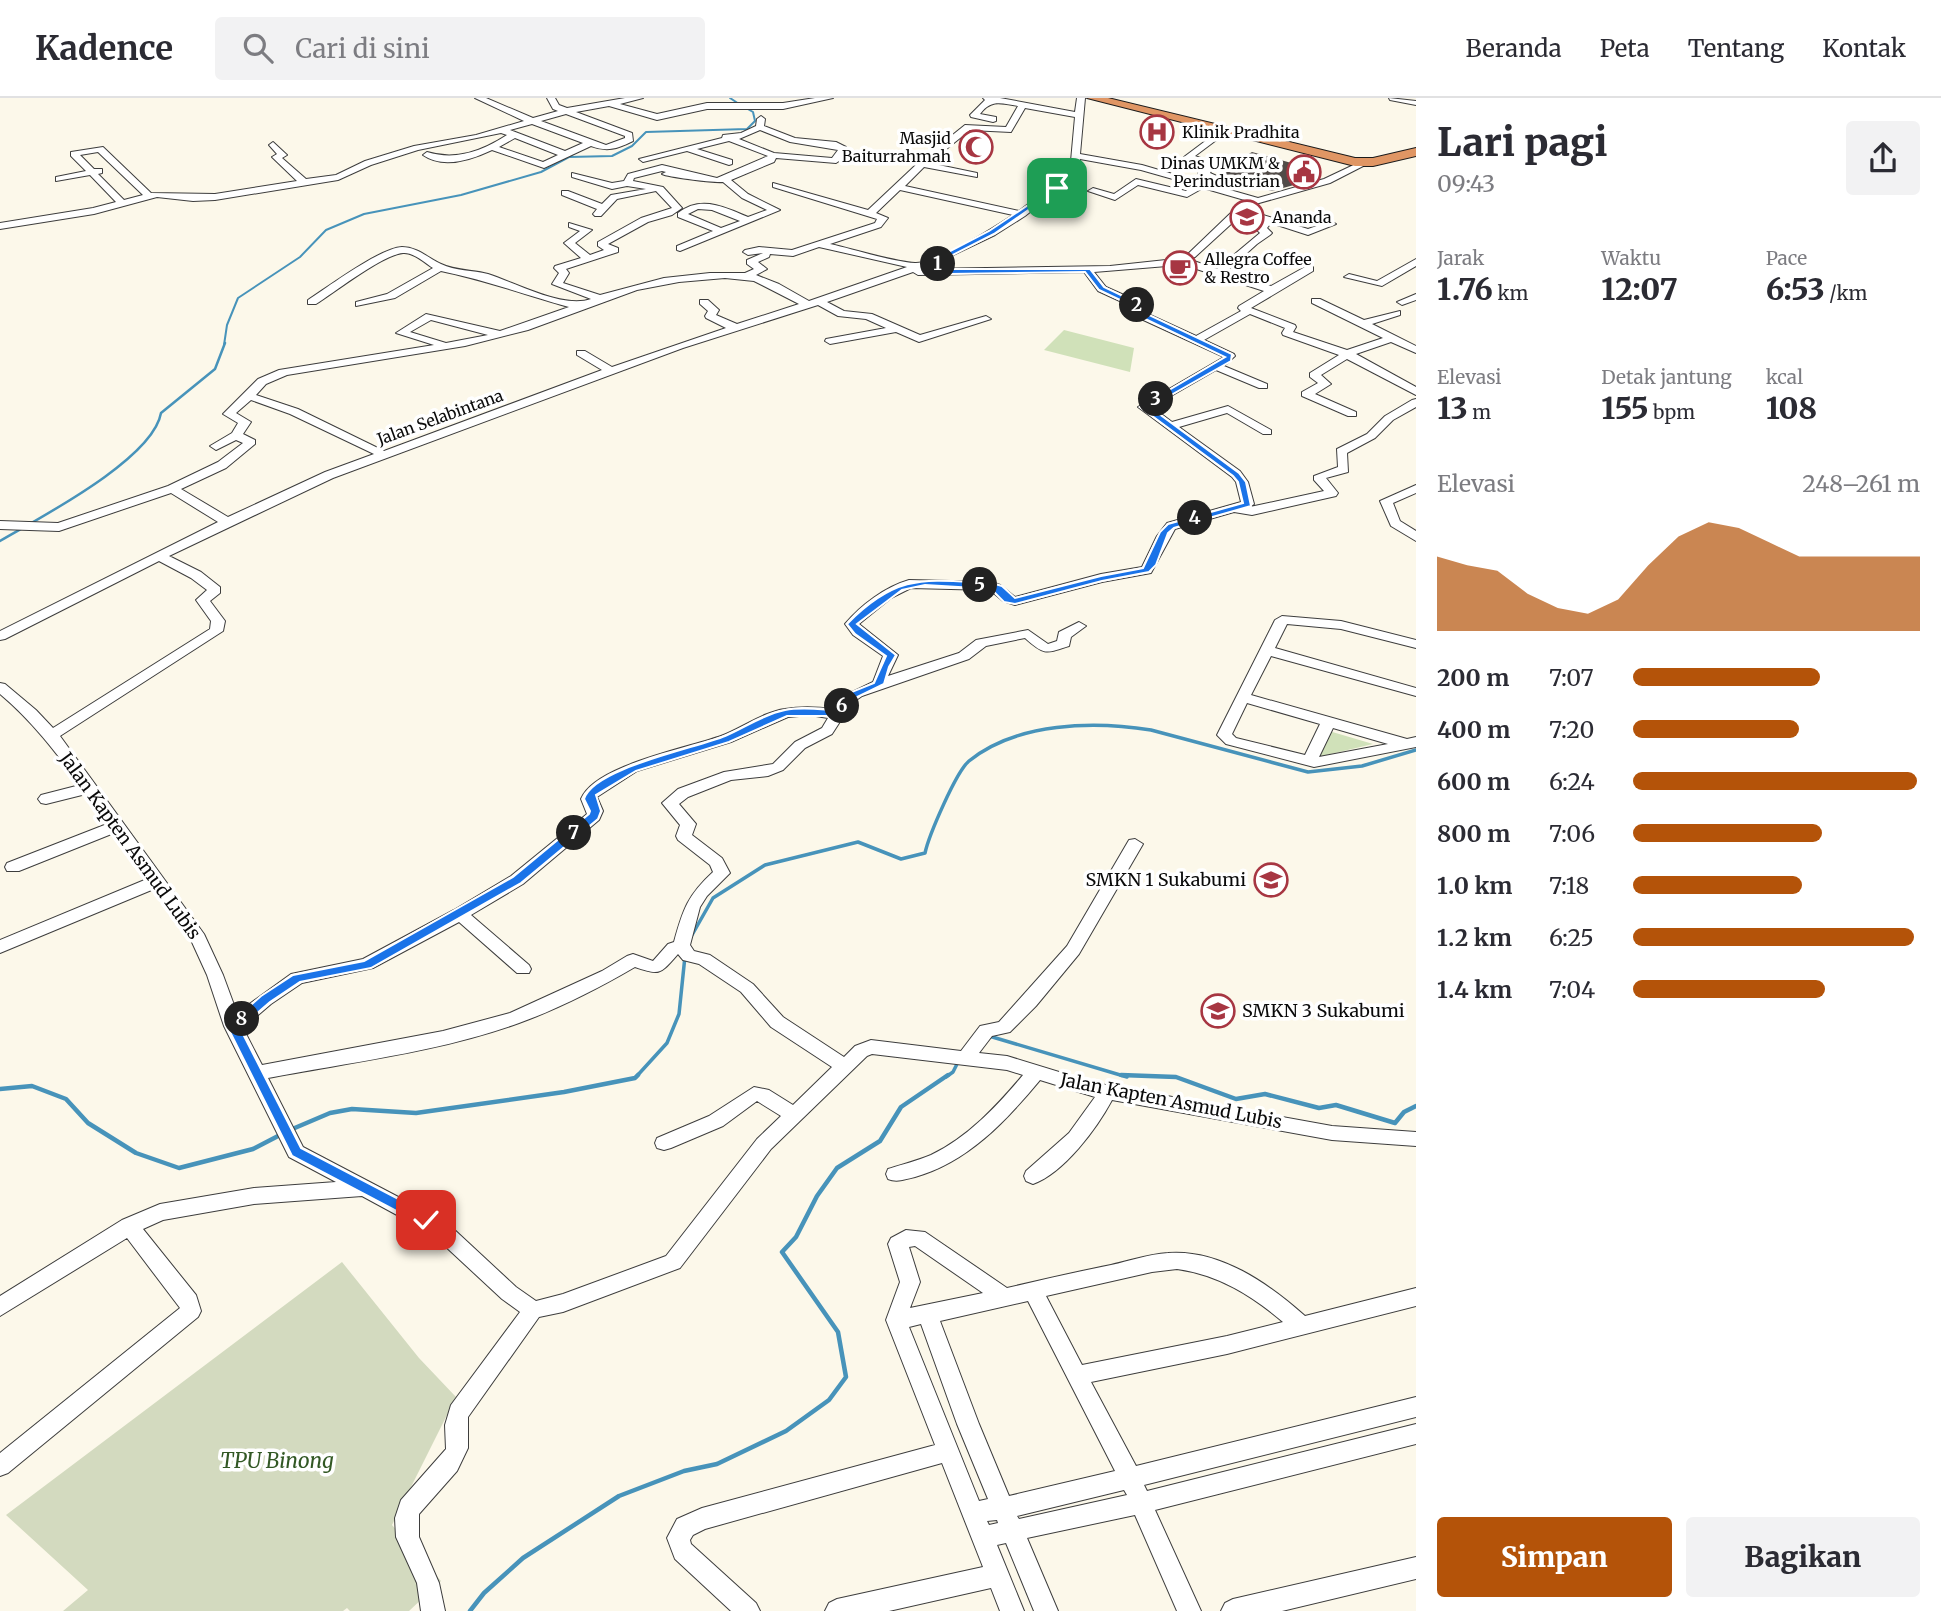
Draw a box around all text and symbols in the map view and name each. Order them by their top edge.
search box [215,17,705,80]
text: Kadence [35,28,173,69]
icon: search [239,29,277,67]
text: Cari di sini [295,32,430,65]
text: Beranda [1466,33,1562,64]
text: Peta [1600,33,1650,64]
text: Tentang [1688,33,1784,64]
text: Kontak [1822,33,1906,64]
hospital icon: Klinik Pradhita [1138,113,1176,151]
text: Lari pagi [1437,119,1608,166]
button: share [1846,121,1920,195]
place label: Klinik Pradhita [1182,122,1300,142]
place label: Masjid Baiturrahmah [842,128,951,166]
mosque icon: Masjid Baiturrahmah [957,128,995,166]
place label: Dinas UMKM & Perindustrian [1160,153,1280,191]
public building icon: Dinas UMKM & Perindustrian [1285,153,1323,191]
pin [1027,158,1087,218]
icon: arrive [1038,169,1076,207]
text: 09:43 [1437,169,1495,198]
school or university icon: Ananda [1228,198,1266,236]
place label: Ananda [1271,207,1332,227]
pin: 1 [920,246,956,282]
text: Jarak [1437,246,1484,270]
text: Waktu [1601,246,1661,270]
text: Pace [1766,246,1807,270]
cafe icon: Allegra Coffee & Restro [1161,249,1199,287]
place label: Allegra Coffee & Restro [1203,249,1312,287]
text: 1 [933,251,942,275]
text: 1.76 [1437,270,1493,308]
text: 12:07 [1601,270,1678,308]
text: 6:53 [1766,270,1825,308]
text: km [1493,281,1528,305]
text: /km [1825,281,1867,305]
pin: 2 [1120,288,1154,322]
text: 2 [1131,292,1142,316]
text: Elevasi [1437,365,1501,389]
text: Detak jantung [1601,365,1732,389]
text: kcal [1766,365,1803,389]
pin: 3 [1138,382,1174,416]
street label: Jalan Selabintana [373,385,506,449]
text: 3 [1150,386,1161,410]
text: 13 [1437,389,1468,427]
text: 155 [1601,389,1649,427]
text: 108 [1766,389,1817,427]
text: m [1468,400,1491,424]
text: bpm [1649,400,1695,424]
text: Elevasi [1437,469,1515,498]
text: 248–261 m [1802,469,1920,498]
pin: 4 [1178,500,1212,536]
text: 4 [1188,505,1201,529]
pin: 5 [962,568,998,602]
text: 5 [974,572,985,596]
text: 200 m [1437,663,1509,692]
text: 7:07 [1549,663,1594,692]
pin: 6 [824,688,860,724]
text: 6 [836,693,847,717]
text: 400 m [1437,715,1511,744]
text: 7:20 [1549,715,1594,744]
street label: Jalan Kapten Asmud Lubis [54,747,206,944]
text: 600 m [1437,767,1510,796]
text: 6:24 [1549,767,1595,796]
pin: 7 [556,816,592,850]
text: 800 m [1437,819,1510,848]
text: 7:06 [1549,819,1595,848]
text: 7 [568,820,579,844]
school or university icon: SMKN 1 Sukabumi [1252,861,1290,899]
place label: SMKN 1 Sukabumi [1085,868,1246,891]
text: 1.0 km [1437,871,1512,900]
text: 7:18 [1549,871,1589,900]
text: 1.2 km [1437,923,1512,952]
text: 6:25 [1549,923,1594,952]
text: 1.4 km [1437,975,1512,1004]
text: 7:04 [1549,975,1595,1004]
school or university icon: SMKN 3 Sukabumi [1199,992,1237,1030]
place label: SMKN 3 Sukabumi [1242,999,1405,1022]
pin: 8 [224,1002,260,1037]
text: 8 [236,1006,247,1030]
street label: Jalan Kapten Asmud Lubis [1057,1068,1284,1133]
pin [396,1190,456,1250]
icon: check [407,1201,445,1239]
park label: TPU Binong [220,1447,334,1474]
button: Simpan [1437,1517,1672,1597]
button: Bagikan [1686,1517,1920,1597]

